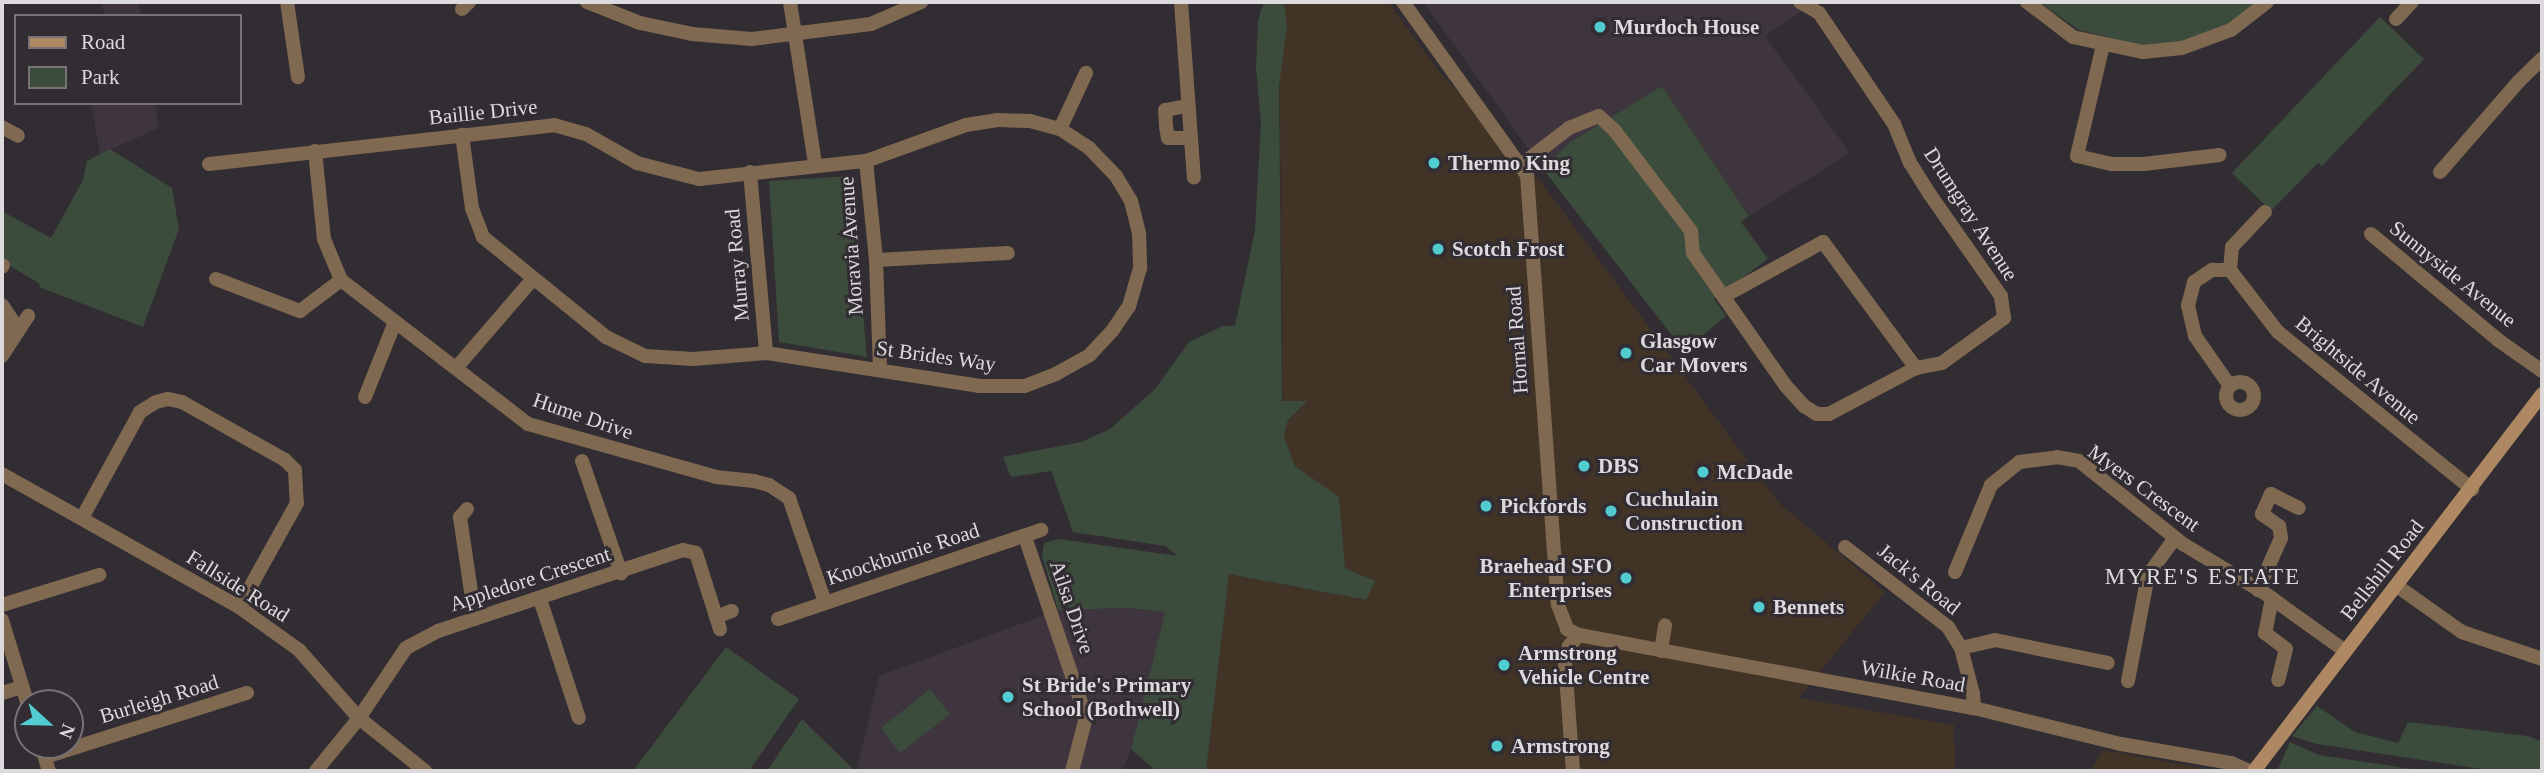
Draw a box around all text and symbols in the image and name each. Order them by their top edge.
legend [14,14,242,105]
place label: Murdoch House [1614,14,1759,40]
marker: Murdoch House [1592,19,1608,35]
text: Road [81,30,125,54]
text: Park [81,65,120,89]
street label: Baillie Drive [427,94,539,130]
street label: Drumgray Avenue [1918,142,2024,286]
place label: Thermo King [1448,150,1570,176]
marker: Thermo King [1426,155,1442,171]
street label: Moravia Avenue [834,175,868,317]
street label: Murray Road [720,208,754,322]
street label: Sunnyside Avenue [2384,215,2522,333]
place label: Scotch Frost [1452,236,1564,262]
marker: Scotch Frost [1430,241,1446,257]
street label: Hornal Road [1501,285,1533,395]
street label: Brightside Avenue [2290,310,2426,430]
place label: Glasgow Car Movers [1640,328,1748,378]
street label: St Brides Way [874,335,998,377]
marker: Glasgow Car Movers [1618,345,1634,361]
street label: Hume Drive [530,387,636,445]
street label: Myers Crescent [2083,439,2205,537]
place label: DBS [1598,453,1639,479]
marker: DBS [1576,458,1592,474]
place label: McDade [1717,459,1793,485]
marker: McDade [1695,464,1711,480]
place label: Cuchulain Construction [1625,486,1743,536]
place label: Pickfords [1500,493,1586,519]
marker: Pickfords [1478,498,1494,514]
marker: Cuchulain Construction [1603,503,1619,519]
street label: Bellshill Road [2335,515,2429,625]
street label: Knockburnie Road [823,517,983,591]
street label: Jack's Road [1873,538,1965,620]
street label: Appledore Crescent [447,541,613,617]
street label: Fallside Road [182,545,294,627]
place label: Braehead SFO Enterprises [1480,553,1612,603]
street label: Ailsa Drive [1044,557,1100,657]
district label: MYRE'S ESTATE [2106,563,2300,591]
marker: Braehead SFO Enterprises [1618,570,1634,586]
place label: Bennets [1773,594,1844,620]
marker: Bennets [1751,599,1767,615]
place label: Armstrong Vehicle Centre [1518,640,1649,690]
street label: Wilkie Road [1859,654,1967,698]
marker: Armstrong Vehicle Centre [1496,657,1512,673]
street label: Burleigh Road [96,669,222,729]
place label: St Bride's Primary School (Bothwell) [1022,672,1191,722]
north arrow [14,689,84,759]
marker: St Bride's Primary School (Bothwell) [1000,689,1016,705]
text: N [55,721,79,742]
place label: Armstrong [1511,733,1610,759]
marker: Armstrong [1489,738,1505,754]

